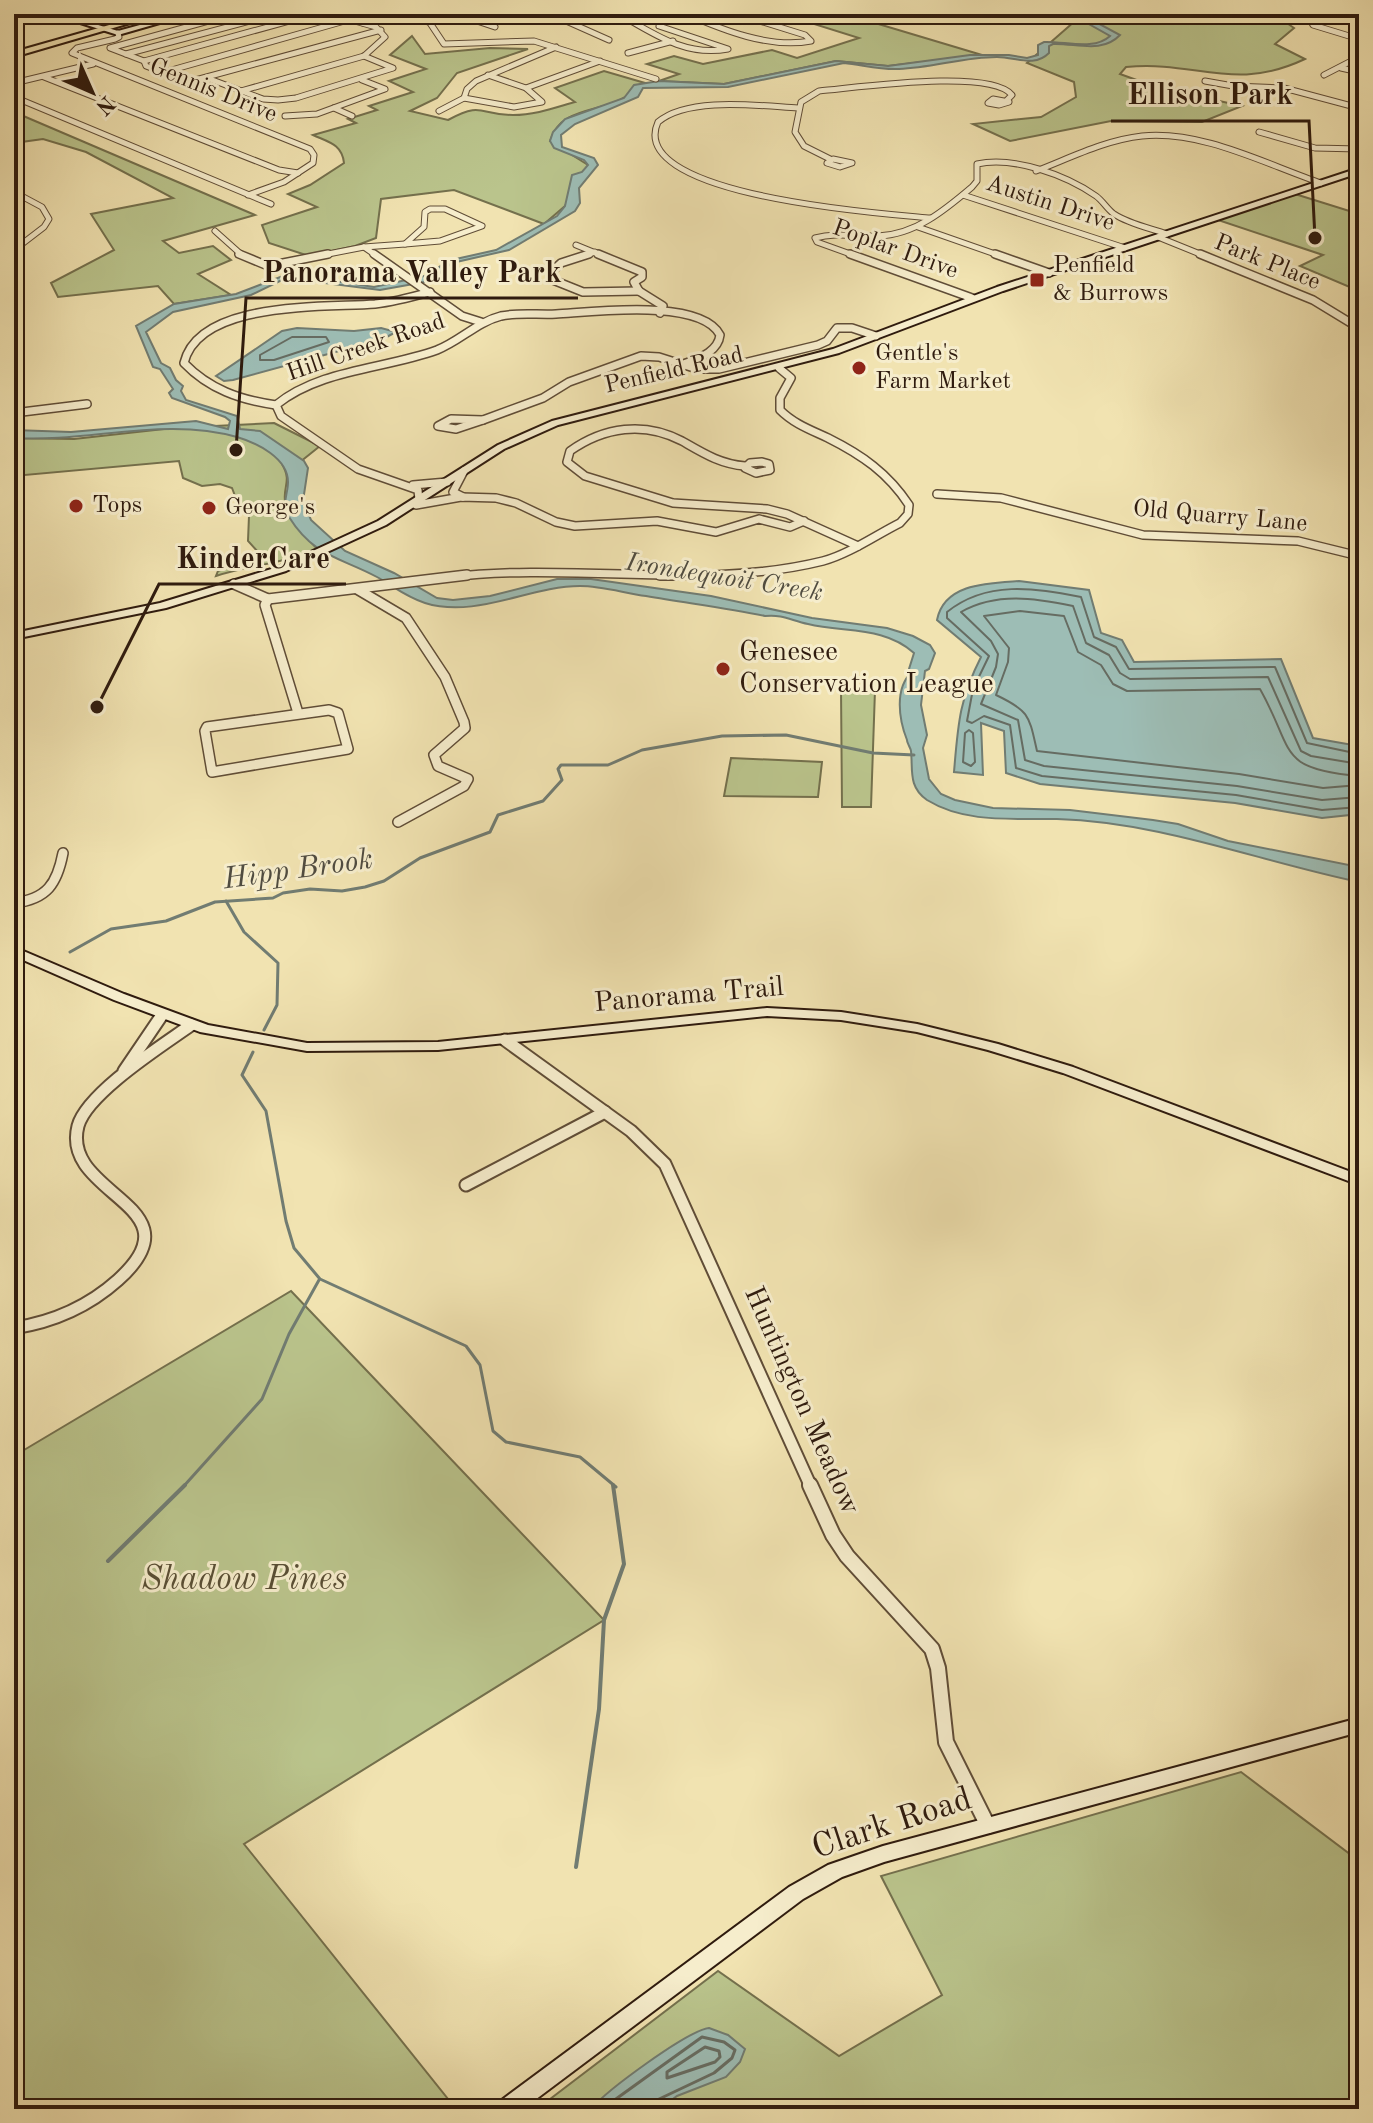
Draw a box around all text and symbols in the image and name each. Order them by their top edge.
north arrow [52,52,132,132]
street label: Gennis Drive [146,54,280,128]
callout: Ellison Park [1111,67,1309,121]
text: Ellison Park [1127,81,1293,111]
text: N [91,91,118,119]
street label: Austin Drive [983,172,1117,236]
street label: Poplar Drive [829,216,961,284]
street label: Park Place [1210,231,1324,295]
callout: Panorama Valley Park [246,244,578,298]
place label: Penfield & Burrows [1053,254,1168,306]
text: Panorama Valley Park [262,259,562,289]
marker: Penfield & Burrows [1028,271,1046,289]
street label: Hill Creek Road [284,310,448,386]
place label: Gentle's Farm Market [875,342,1011,394]
street label: Penfield Road [602,343,746,399]
marker: Gentle's Farm Market [850,359,868,377]
place label: Tops [92,494,142,518]
place label: George's [225,496,315,520]
marker: Tops [67,497,85,515]
street label: Old Quarry Lane [1132,497,1308,537]
marker: George's [200,499,218,517]
callout: KinderCare [159,530,346,584]
text: KinderCare [176,545,330,575]
water label: Irondequoit Creek [623,549,824,606]
place label: Genesee Conservation League [739,639,994,699]
marker: Genesee Conservation League [714,660,732,678]
water label: Hipp Brook [220,845,375,895]
street label: Panorama Trail [593,974,785,1018]
street label: Huntington Meadow [738,1283,864,1519]
park label: Shadow Pines [141,1563,347,1597]
street label: Clark Road [808,1782,976,1866]

